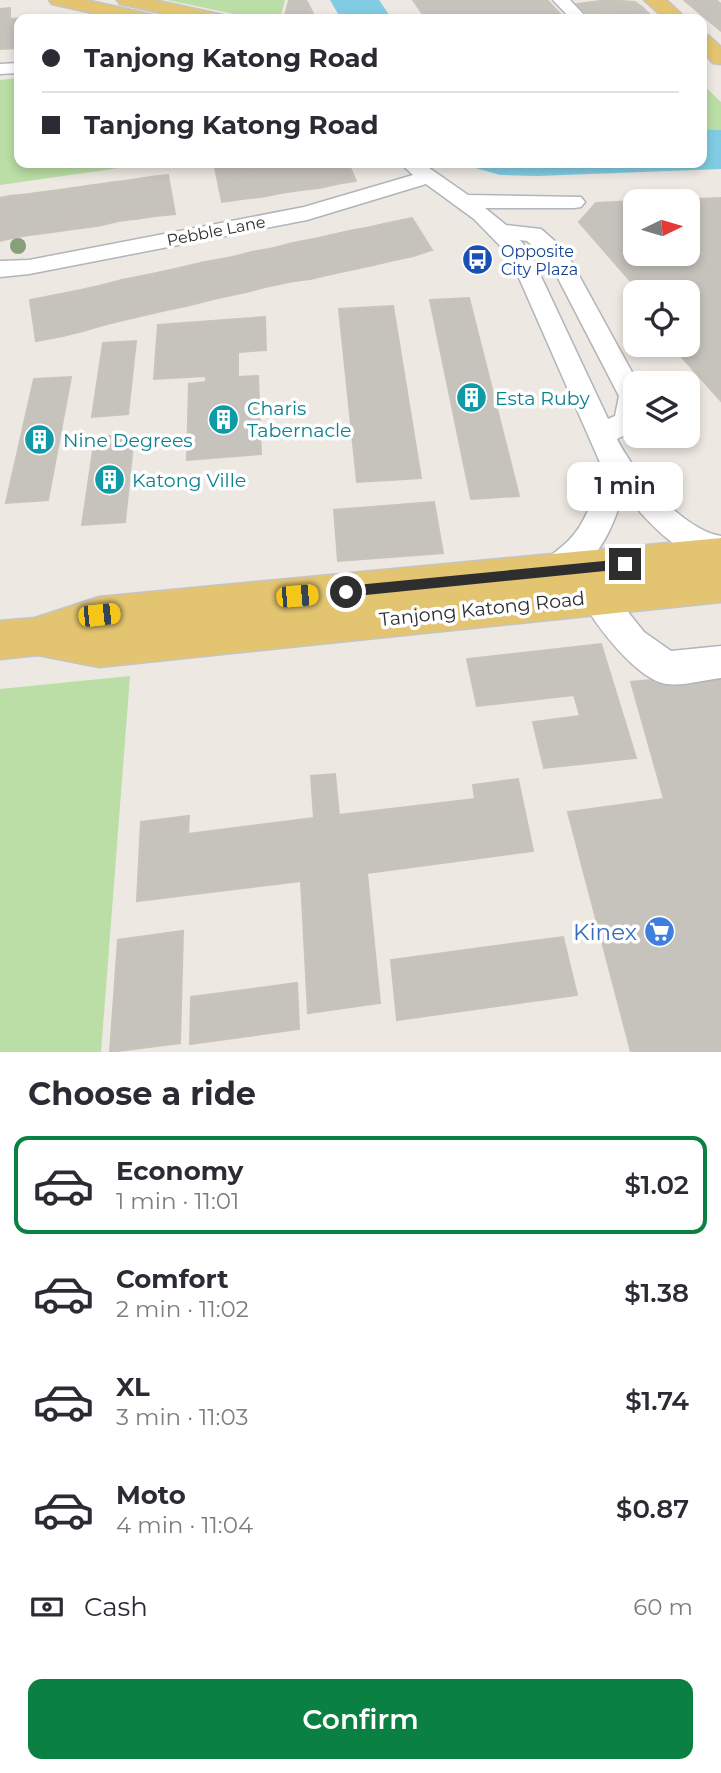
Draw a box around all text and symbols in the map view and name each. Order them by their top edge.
text: Tanjong Katong Road [84,42,379,74]
text: Tanjong Katong Road [84,109,379,141]
north arrow [623,189,700,266]
map controls [623,189,700,448]
street label: Pebble Lane [165,212,267,250]
place label: Opposite City Plaza [501,242,578,279]
bus stop icon: Opposite City Plaza [461,243,495,277]
button: locate [623,280,700,357]
button: layers [623,371,700,448]
building icon: Esta Ruby [455,381,489,415]
place label: Esta Ruby [495,387,590,410]
place label: Charis Tabernacle [247,397,352,442]
building icon: Charis Tabernacle [207,402,241,436]
building icon: Nine Degrees [23,423,57,457]
place label: Nine Degrees [63,429,193,452]
callout: 1 min [567,462,683,512]
building icon: Katong Ville [92,463,126,497]
place label: Katong Ville [132,469,246,492]
text: 1 min [594,472,656,500]
route end [609,548,641,580]
route start [330,576,362,608]
car [276,584,319,608]
street label: Tanjong Katong Road [378,587,586,631]
car [78,602,121,628]
supermarket icon: Kinex [643,915,677,949]
place label: Kinex [573,918,637,946]
text: Choose a ride [28,1074,256,1113]
icon: car [32,1154,95,1217]
text: Economy [116,1155,243,1187]
text: $1.02 [624,1169,689,1201]
text: 1 min · 11:01 [116,1187,239,1215]
icon: car [32,1262,95,1325]
text: Comfort [116,1263,228,1295]
text: $1.38 [624,1277,689,1309]
text: 2 min · 11:02 [116,1295,249,1323]
icon: car [32,1370,95,1433]
text: XL [116,1371,150,1403]
text: $1.74 [625,1385,689,1417]
text: 3 min · 11:03 [116,1403,248,1431]
icon: car [32,1478,95,1541]
text: Moto [116,1479,186,1511]
text: $0.87 [616,1493,689,1525]
text: 4 min · 11:04 [116,1511,253,1539]
icon: cash [28,1588,66,1626]
text: Cash [84,1591,148,1623]
text: 60 m [633,1593,693,1621]
button: Confirm [28,1679,693,1759]

